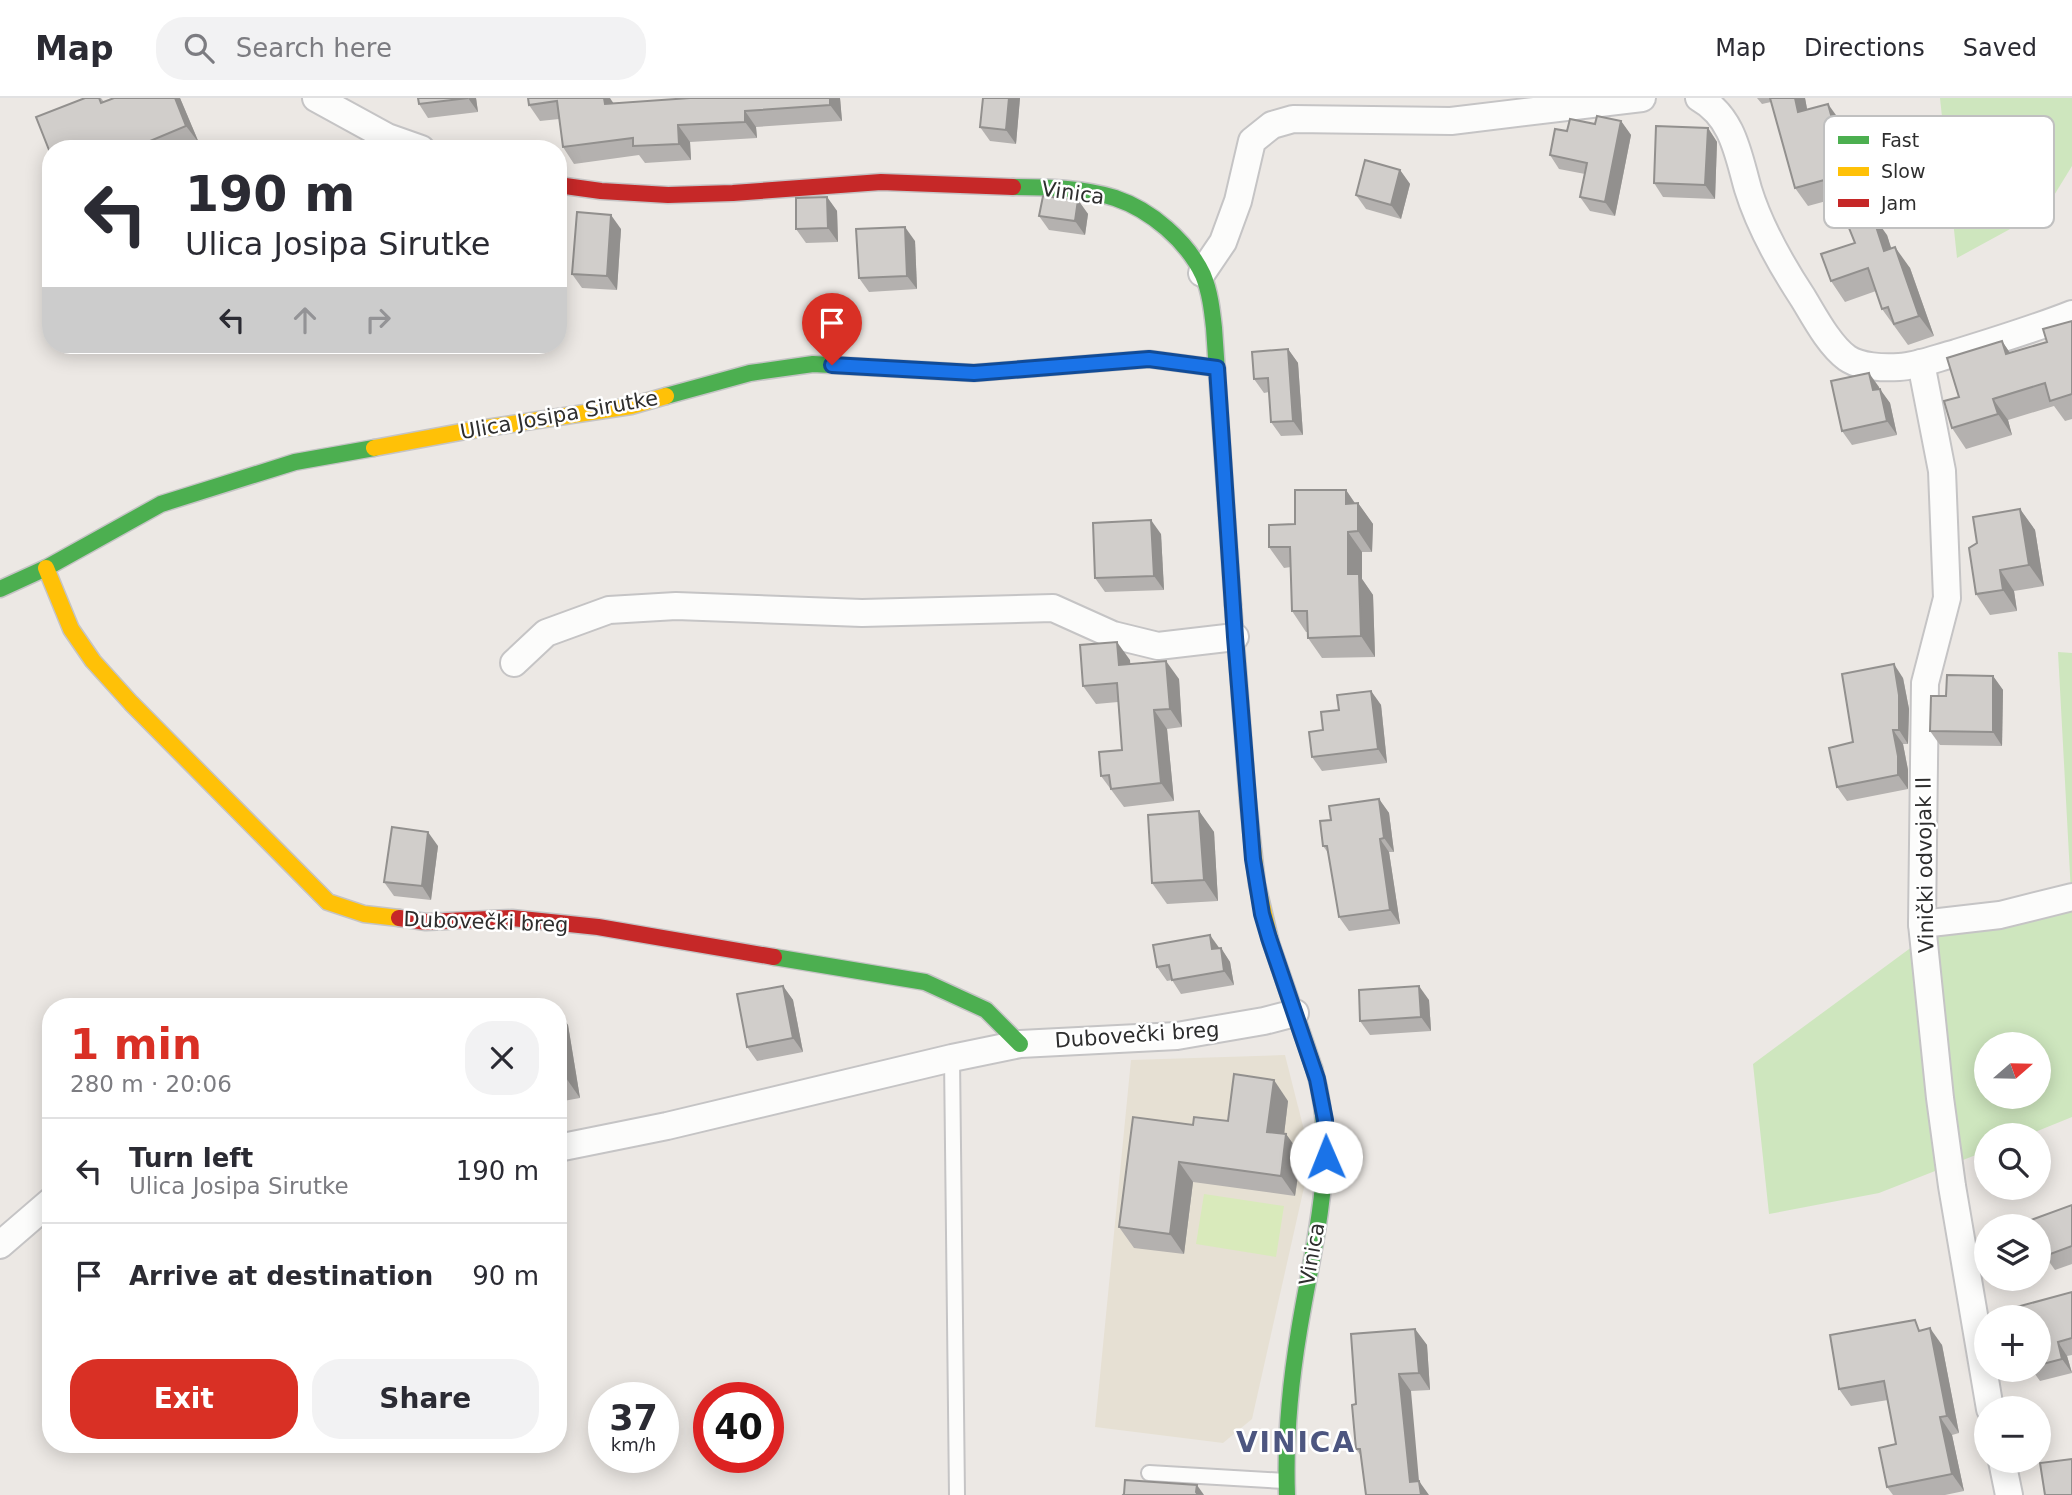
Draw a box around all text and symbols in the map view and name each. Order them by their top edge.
search box [156,17,646,80]
text: Map [35,29,114,68]
icon: search [180,29,218,67]
text: Search here [236,33,392,63]
text: Map [1715,34,1766,62]
text: Directions [1804,34,1925,62]
text: Saved [1963,34,2037,62]
legend [1824,116,2054,228]
text: Fast [1881,129,1919,151]
text: Slow [1881,160,1926,182]
text: 190 m [185,166,355,223]
icon: left [70,168,161,259]
street label: Vinica [1040,177,1106,209]
text: Jam [1880,192,1917,214]
text: Ulica Josipa Sirutke [185,225,491,263]
pin [802,293,862,365]
icon: left [213,301,251,339]
icon: ahead [286,301,324,339]
icon: right [359,301,397,339]
icon: arrive [813,304,851,342]
street label: Ulica Josipa Sirutke [458,386,660,444]
street label: Vinički odvojak II [1911,777,1939,953]
street label: Dubovečki breg [403,907,569,937]
street label: Dubovečki breg [1054,1017,1220,1053]
text: 1 min [70,1020,202,1069]
button: close [465,1021,539,1095]
north arrow [1974,1032,2051,1110]
map controls [1974,1032,2051,1473]
text: 280 m · 20:06 [70,1071,232,1097]
position arrow [1289,1120,1363,1194]
button: search [1974,1123,2051,1200]
text: Turn left [129,1143,253,1173]
icon: left [70,1152,108,1190]
text: 190 m [456,1156,539,1186]
text: Ulica Josipa Sirutke [129,1173,349,1199]
button: layers [1974,1214,2051,1291]
street label: Vinica [1295,1221,1329,1287]
icon: arrive [70,1257,108,1295]
text: Arrive at destination [129,1261,433,1291]
text: 90 m [472,1261,539,1291]
button: + [1974,1305,2051,1382]
button: Exit [70,1359,298,1439]
button: Share [312,1359,539,1439]
speed limit sign: 40 [693,1382,784,1473]
button: − [1974,1396,2051,1473]
text: 37 [609,1398,658,1438]
district label: VINICA [1236,1426,1356,1459]
text: km/h [611,1434,656,1455]

